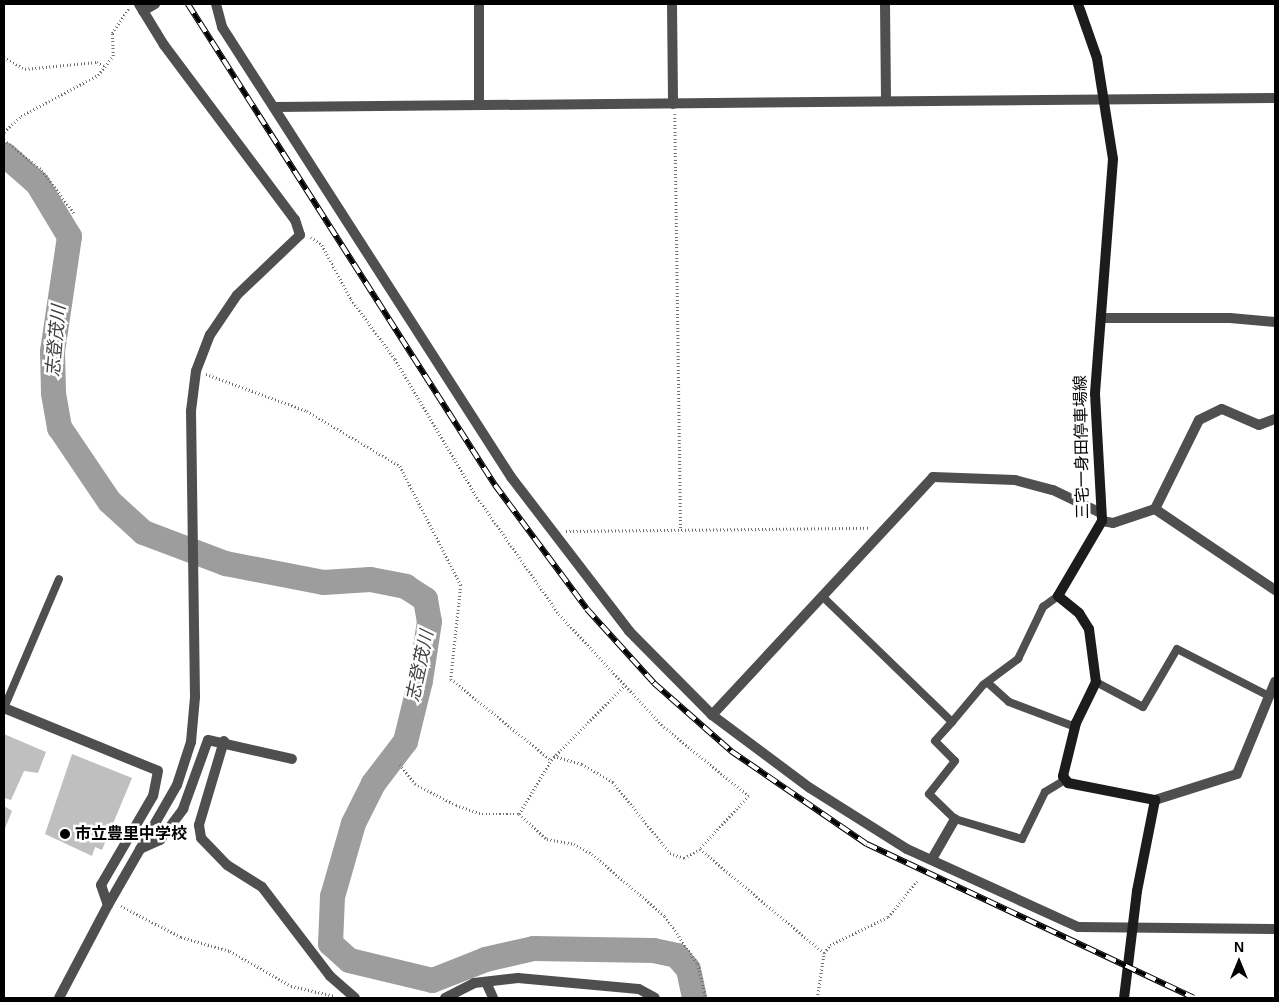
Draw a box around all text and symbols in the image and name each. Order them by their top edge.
water label: 志登茂川 [42,304,70,378]
street label: 三宅一身田停車場線 [1071,375,1093,519]
water label: 志登茂川 [402,629,438,703]
place label: 市立豊里中学校 [75,824,187,844]
marker: 市立豊里中学校 [59,828,71,840]
north arrow [1214,937,1264,987]
text: N [1234,939,1244,955]

